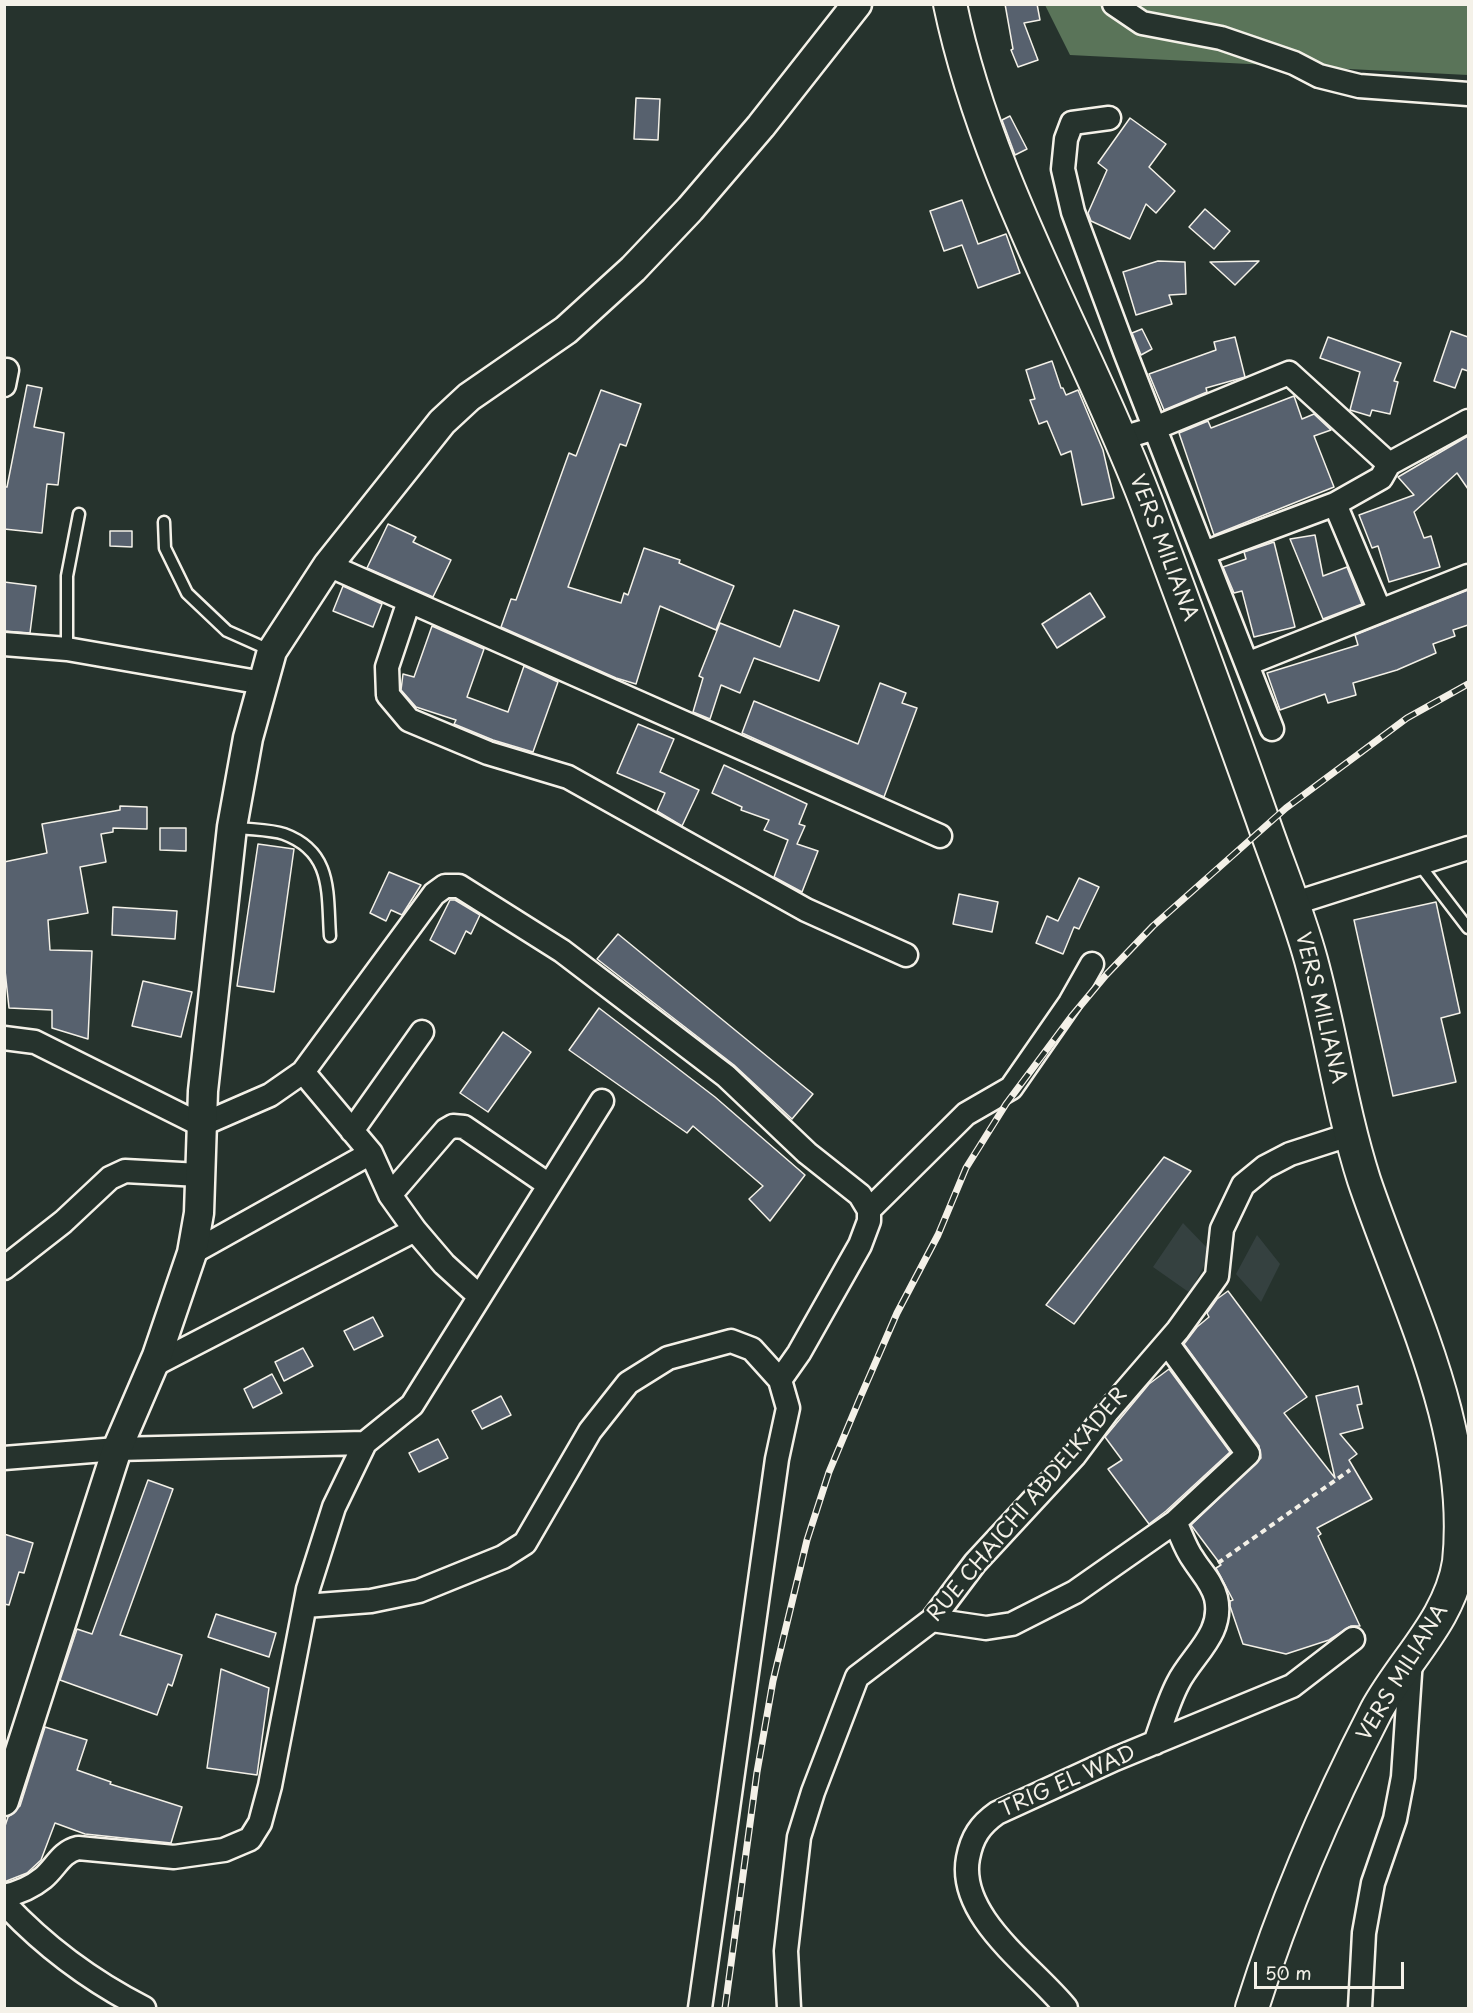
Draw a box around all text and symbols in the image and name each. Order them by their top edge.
street label: VERS MILIANA [1123,471,1203,625]
street label: VERS MILIANA [1289,930,1351,1086]
street label: RUE CHAICHI ABDELKADER [923,1383,1133,1627]
street label: VERS MILIANA [1352,1600,1454,1746]
street label: TRIG EL WAD [996,1741,1140,1823]
scale bar [1257,1950,1407,1988]
text: 50 m [1265,1959,1312,1986]

